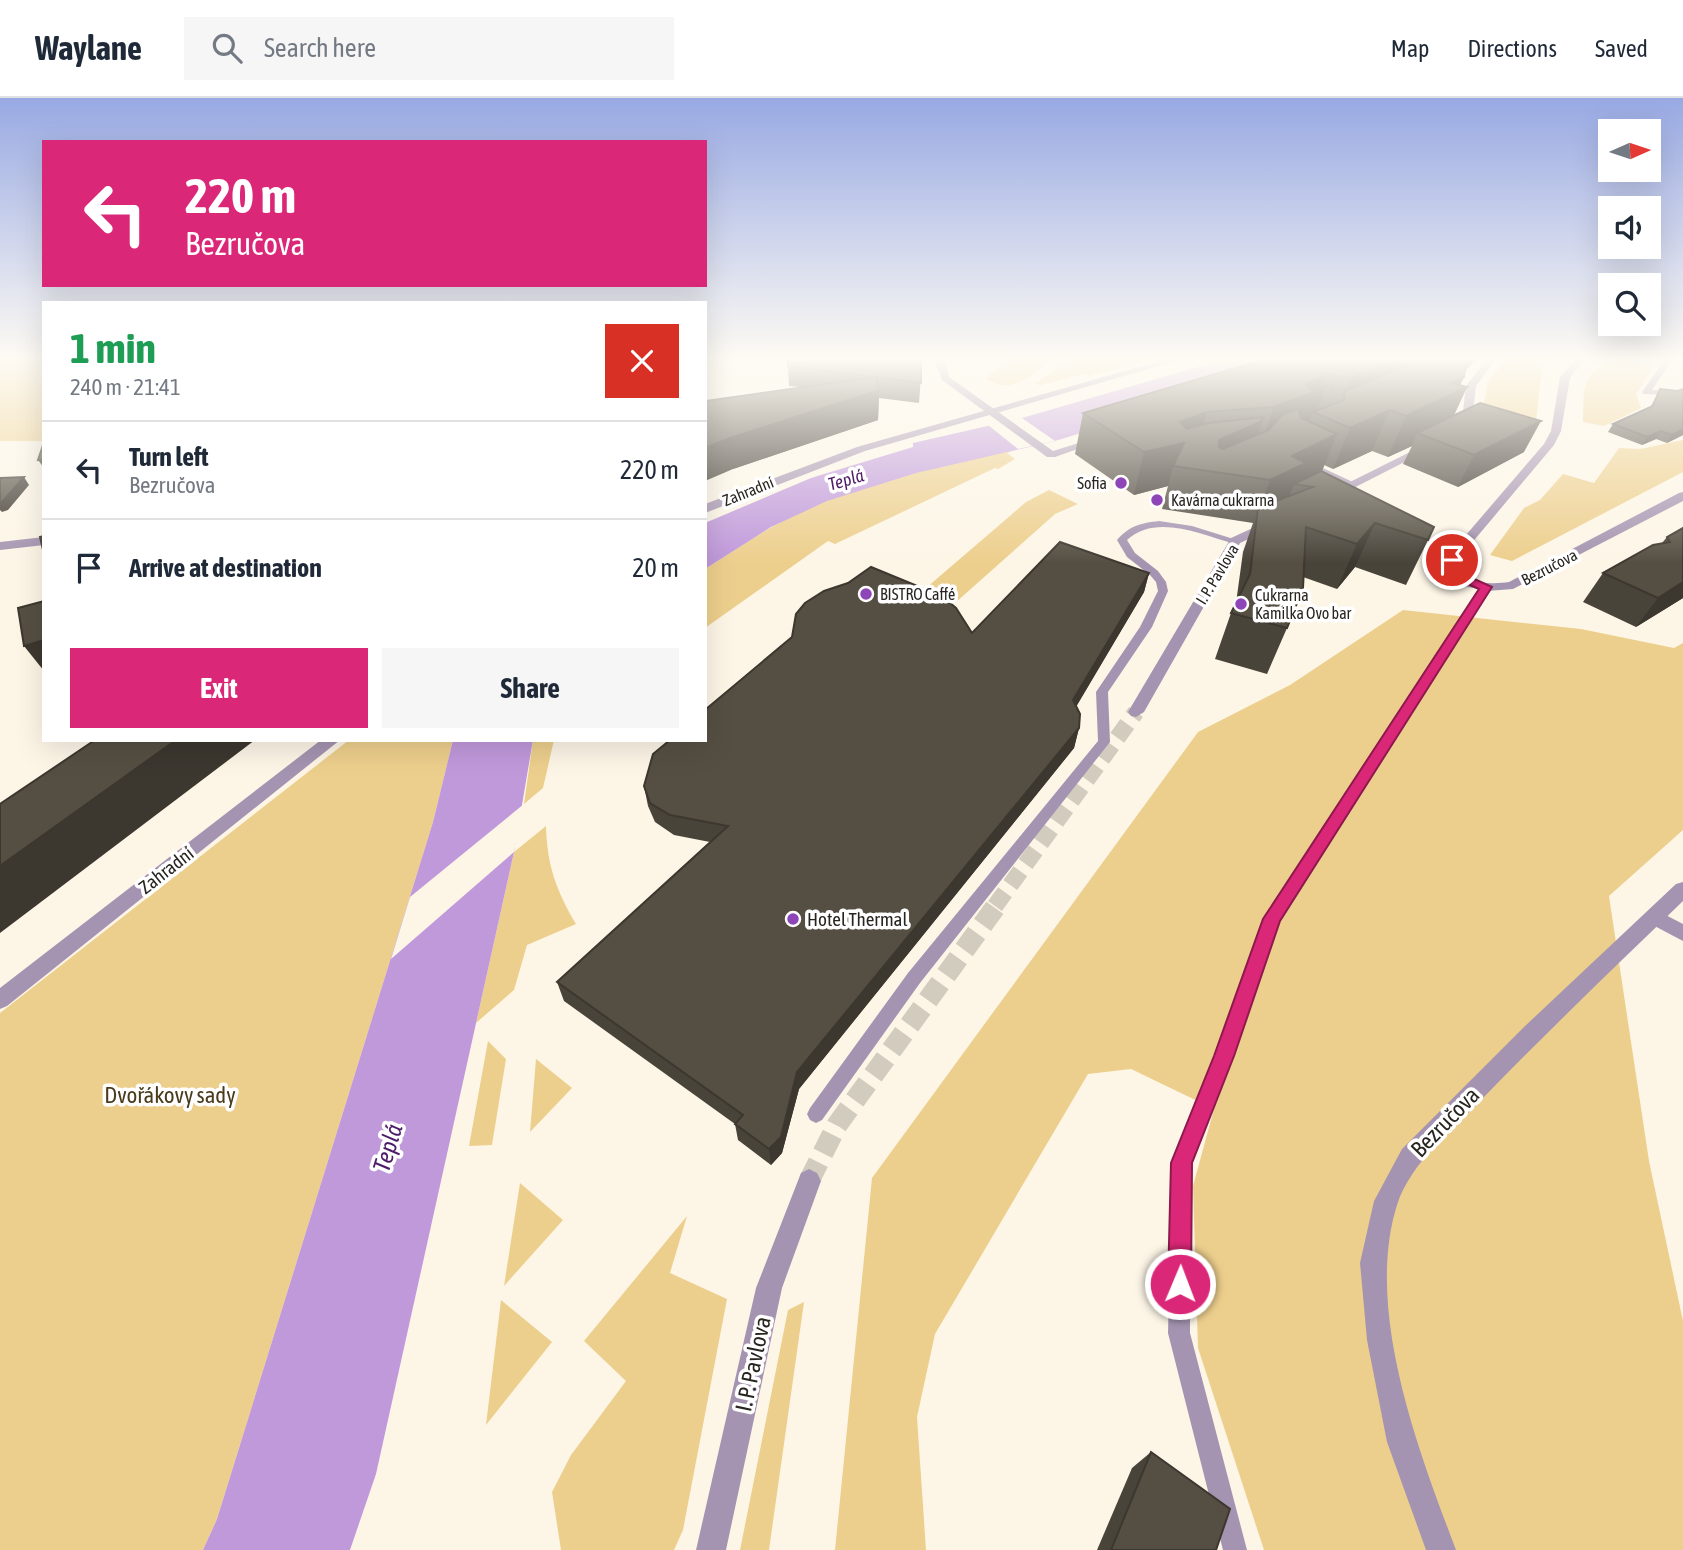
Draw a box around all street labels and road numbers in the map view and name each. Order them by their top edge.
street label: Zahradní [720,473,776,509]
street label: I. P. Pavlova [1192,541,1242,607]
street label: Bezručova [1518,545,1580,589]
street label: Zahradní [134,842,198,898]
street label: Bezručova [1406,1082,1484,1162]
street label: I. P. Pavlova [730,1314,776,1414]

